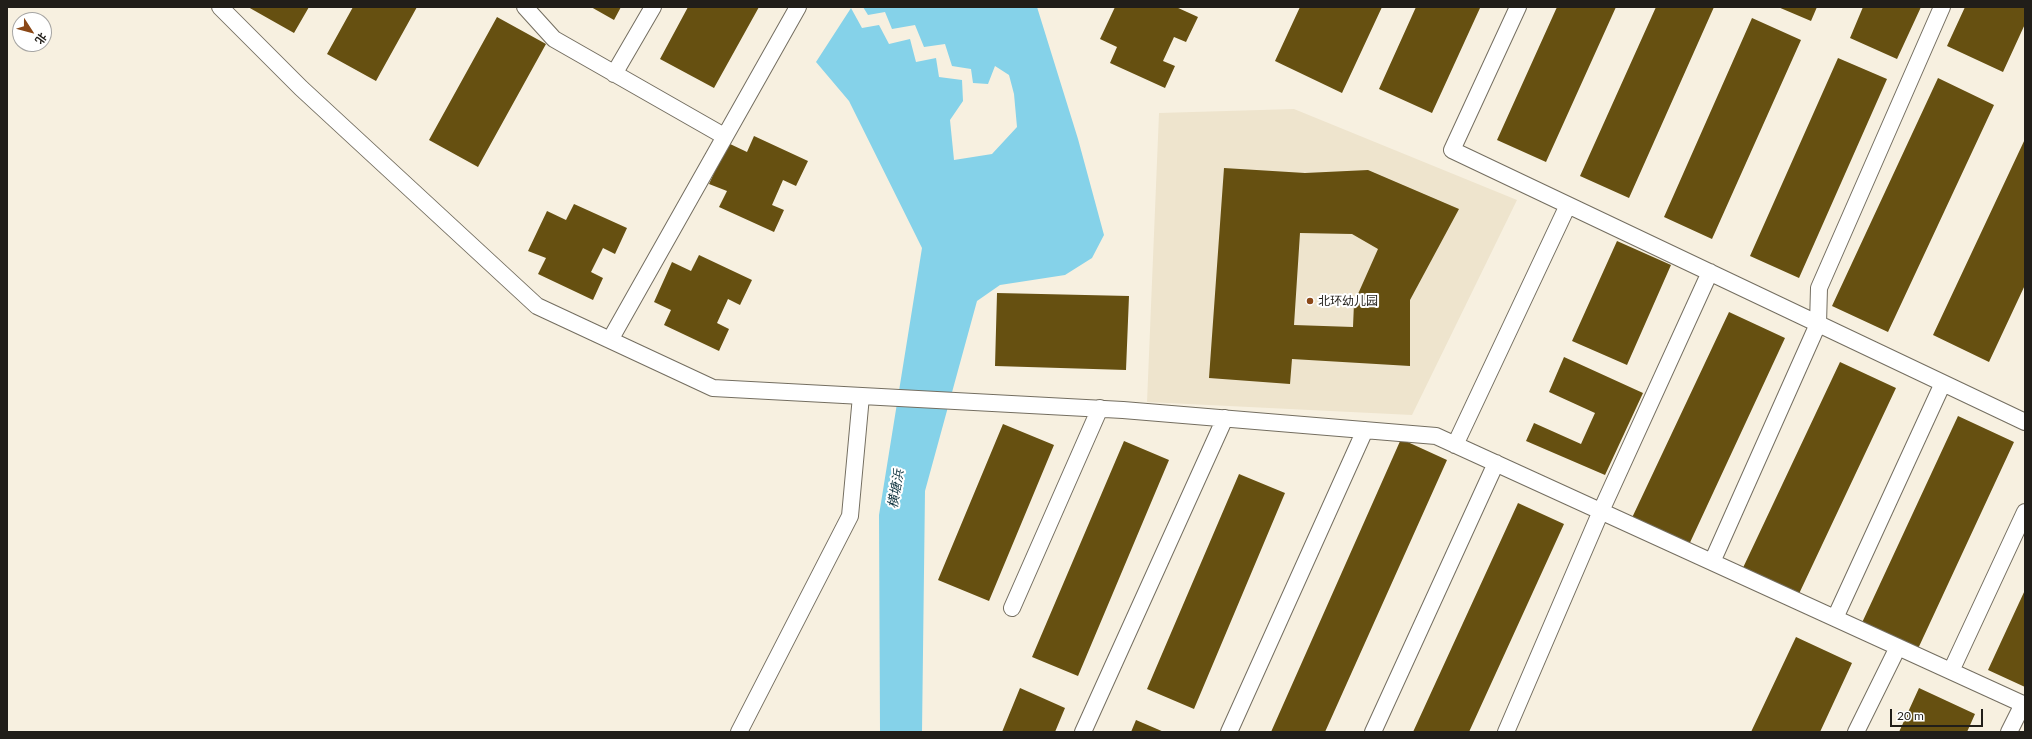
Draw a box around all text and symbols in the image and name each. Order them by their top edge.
north arrow [12,12,52,52]
text: 北 [33,30,50,47]
place label: 北环幼儿园 [1318,294,1378,308]
marker: 北环幼儿园 [1305,296,1315,306]
water label: 横塘浜 [885,468,907,510]
scale bar [1892,701,1985,727]
text: 20 m [1897,708,1924,723]

